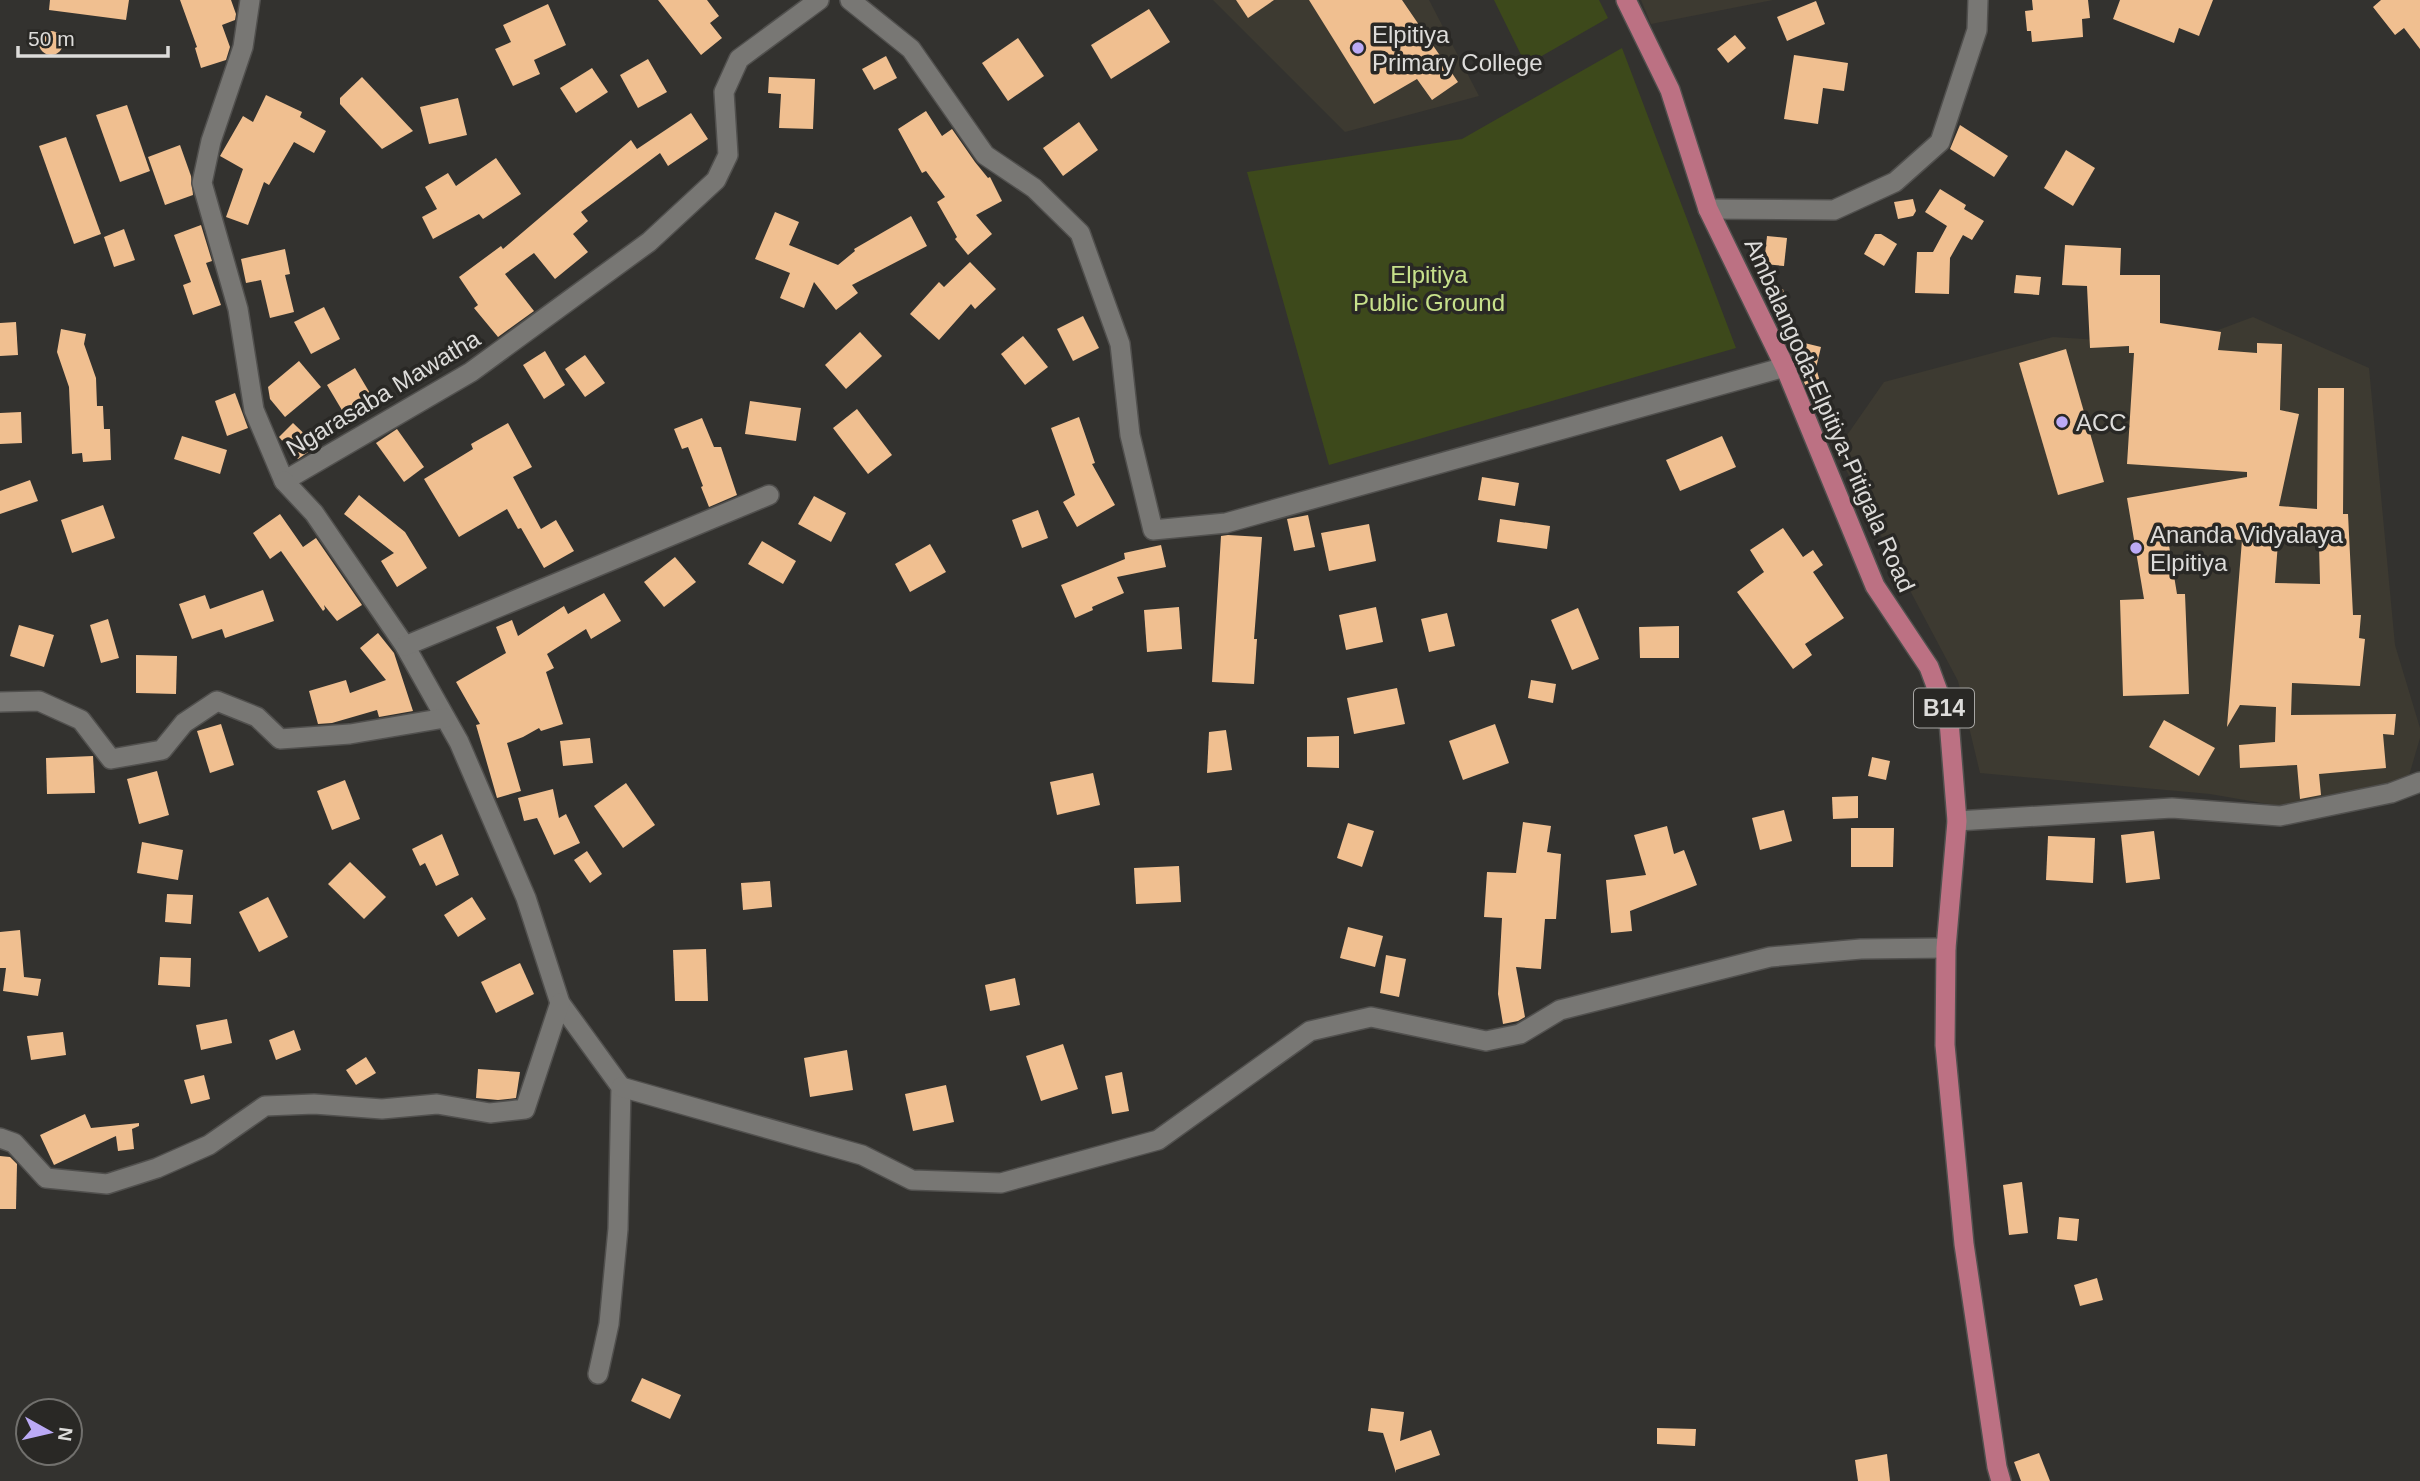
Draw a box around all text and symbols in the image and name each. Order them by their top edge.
scale bar [18,14,168,58]
place label: Elpitiya Primary College [1372,21,1543,76]
text: 50 m [28,27,75,50]
marker: Elpitiya Primary College [1350,40,1366,56]
street label: Ambalangoda-Elpitiya-Pitigala Road [1740,234,1920,596]
park label: Elpitiya Public Ground [1353,261,1505,316]
street label: Ngarasaba Mawatha [281,324,485,462]
place label: ACC [2076,409,2127,436]
marker: ACC [2054,414,2070,430]
place label: Ananda Vidyalaya Elpitiya [2150,521,2344,576]
marker: Ananda Vidyalaya Elpitiya [2128,540,2144,556]
road number: B14 [1914,688,1974,728]
north arrow [14,1397,84,1467]
text: N [54,1426,77,1443]

